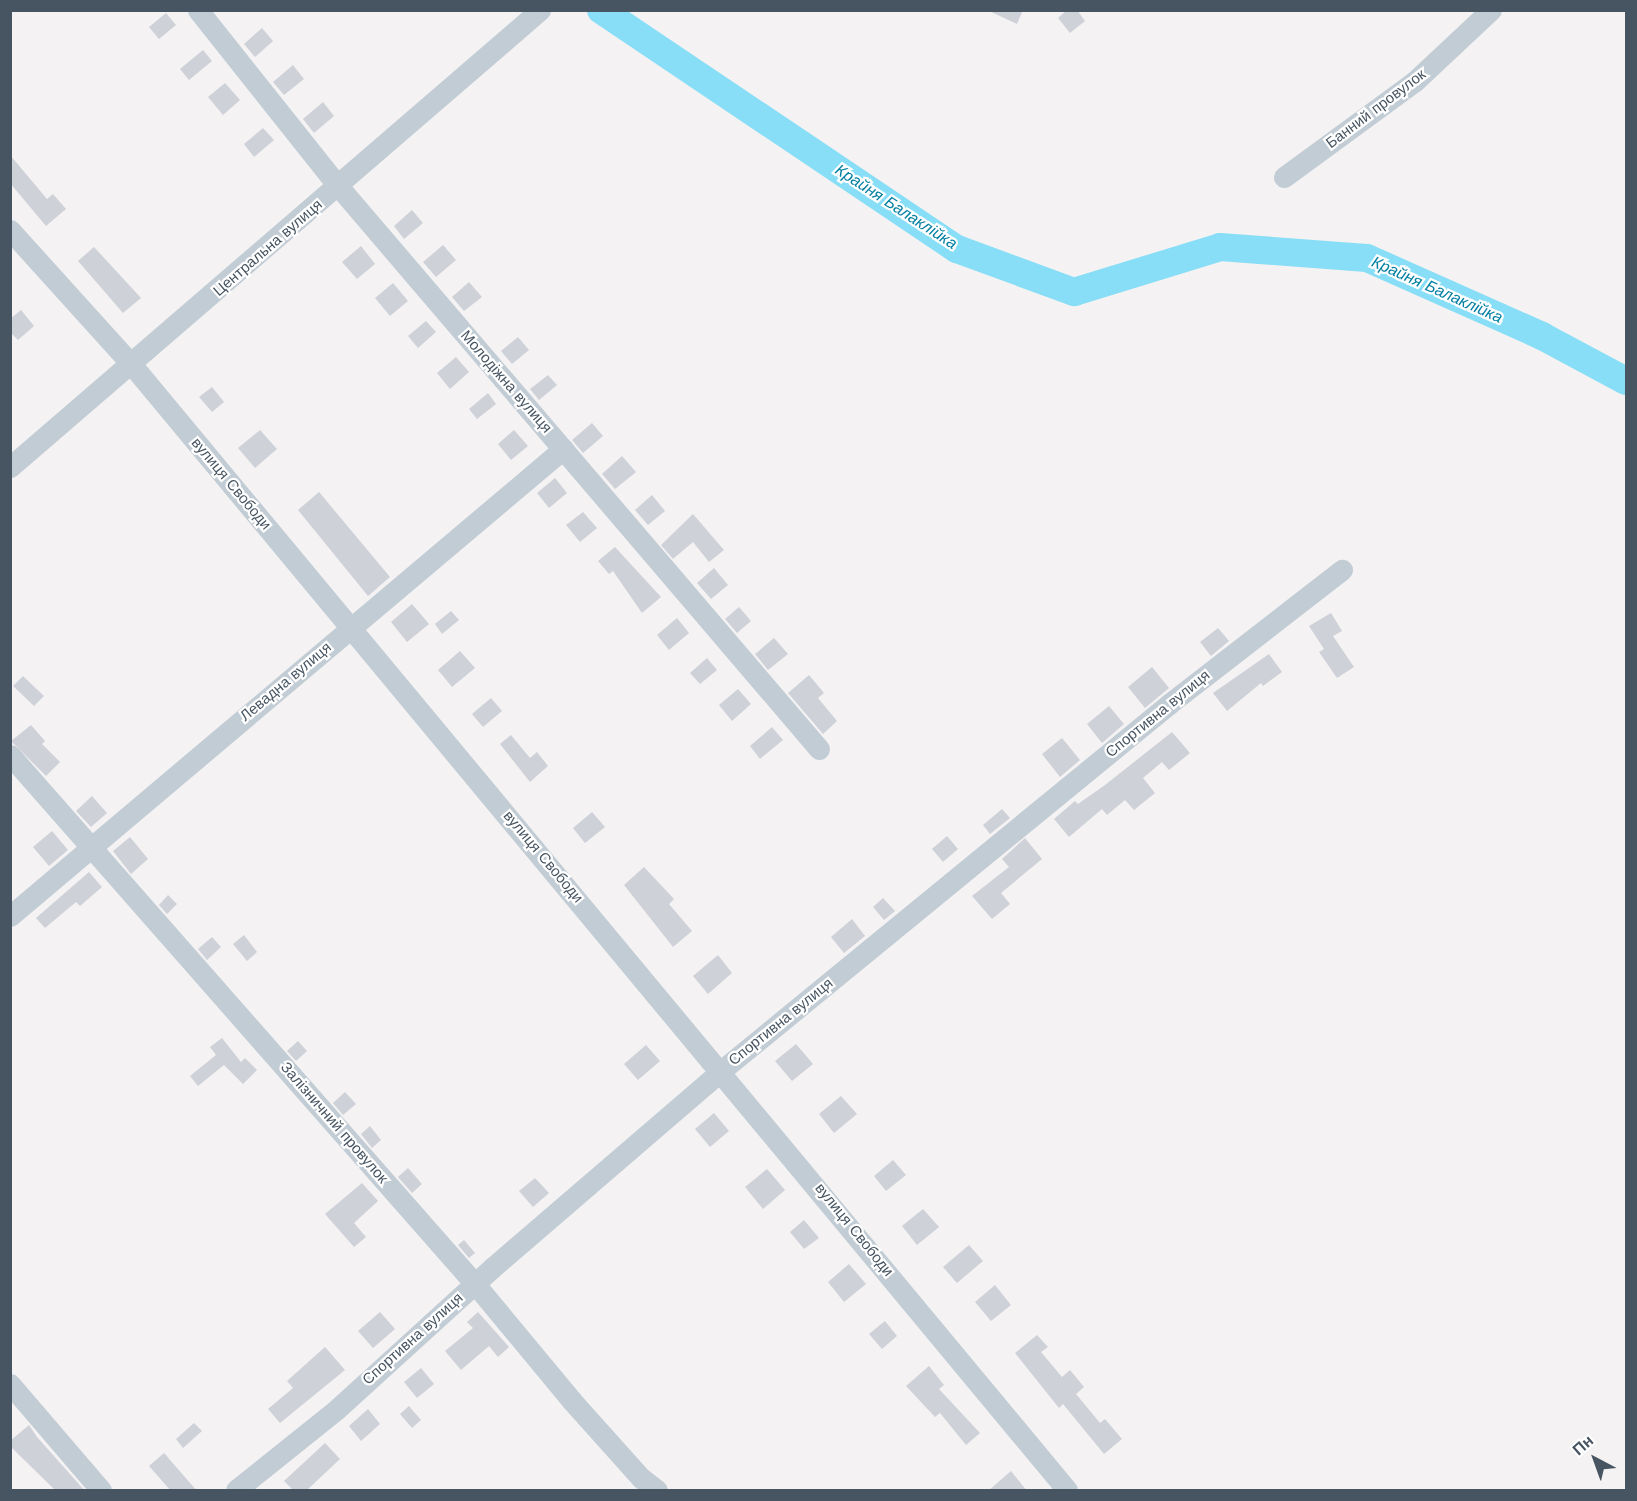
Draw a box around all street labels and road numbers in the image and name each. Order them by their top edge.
street label: Банний провулок [1323,66,1429,152]
street label: Центральна вулиця [210,196,326,300]
street label: Молодіжна вулиця [457,327,555,437]
street label: вулиця Свободи [187,434,275,534]
street label: Левадна вулиця [237,639,335,725]
street label: Спортивна вулиця [1102,666,1214,762]
street label: вулиця Свободи [499,807,587,907]
street label: Спортивна вулиця [725,974,837,1070]
street label: Залізничний провулок [277,1059,391,1187]
street label: вулиця Свободи [811,1180,897,1280]
street label: Спортивна вулиця [359,1289,467,1389]

